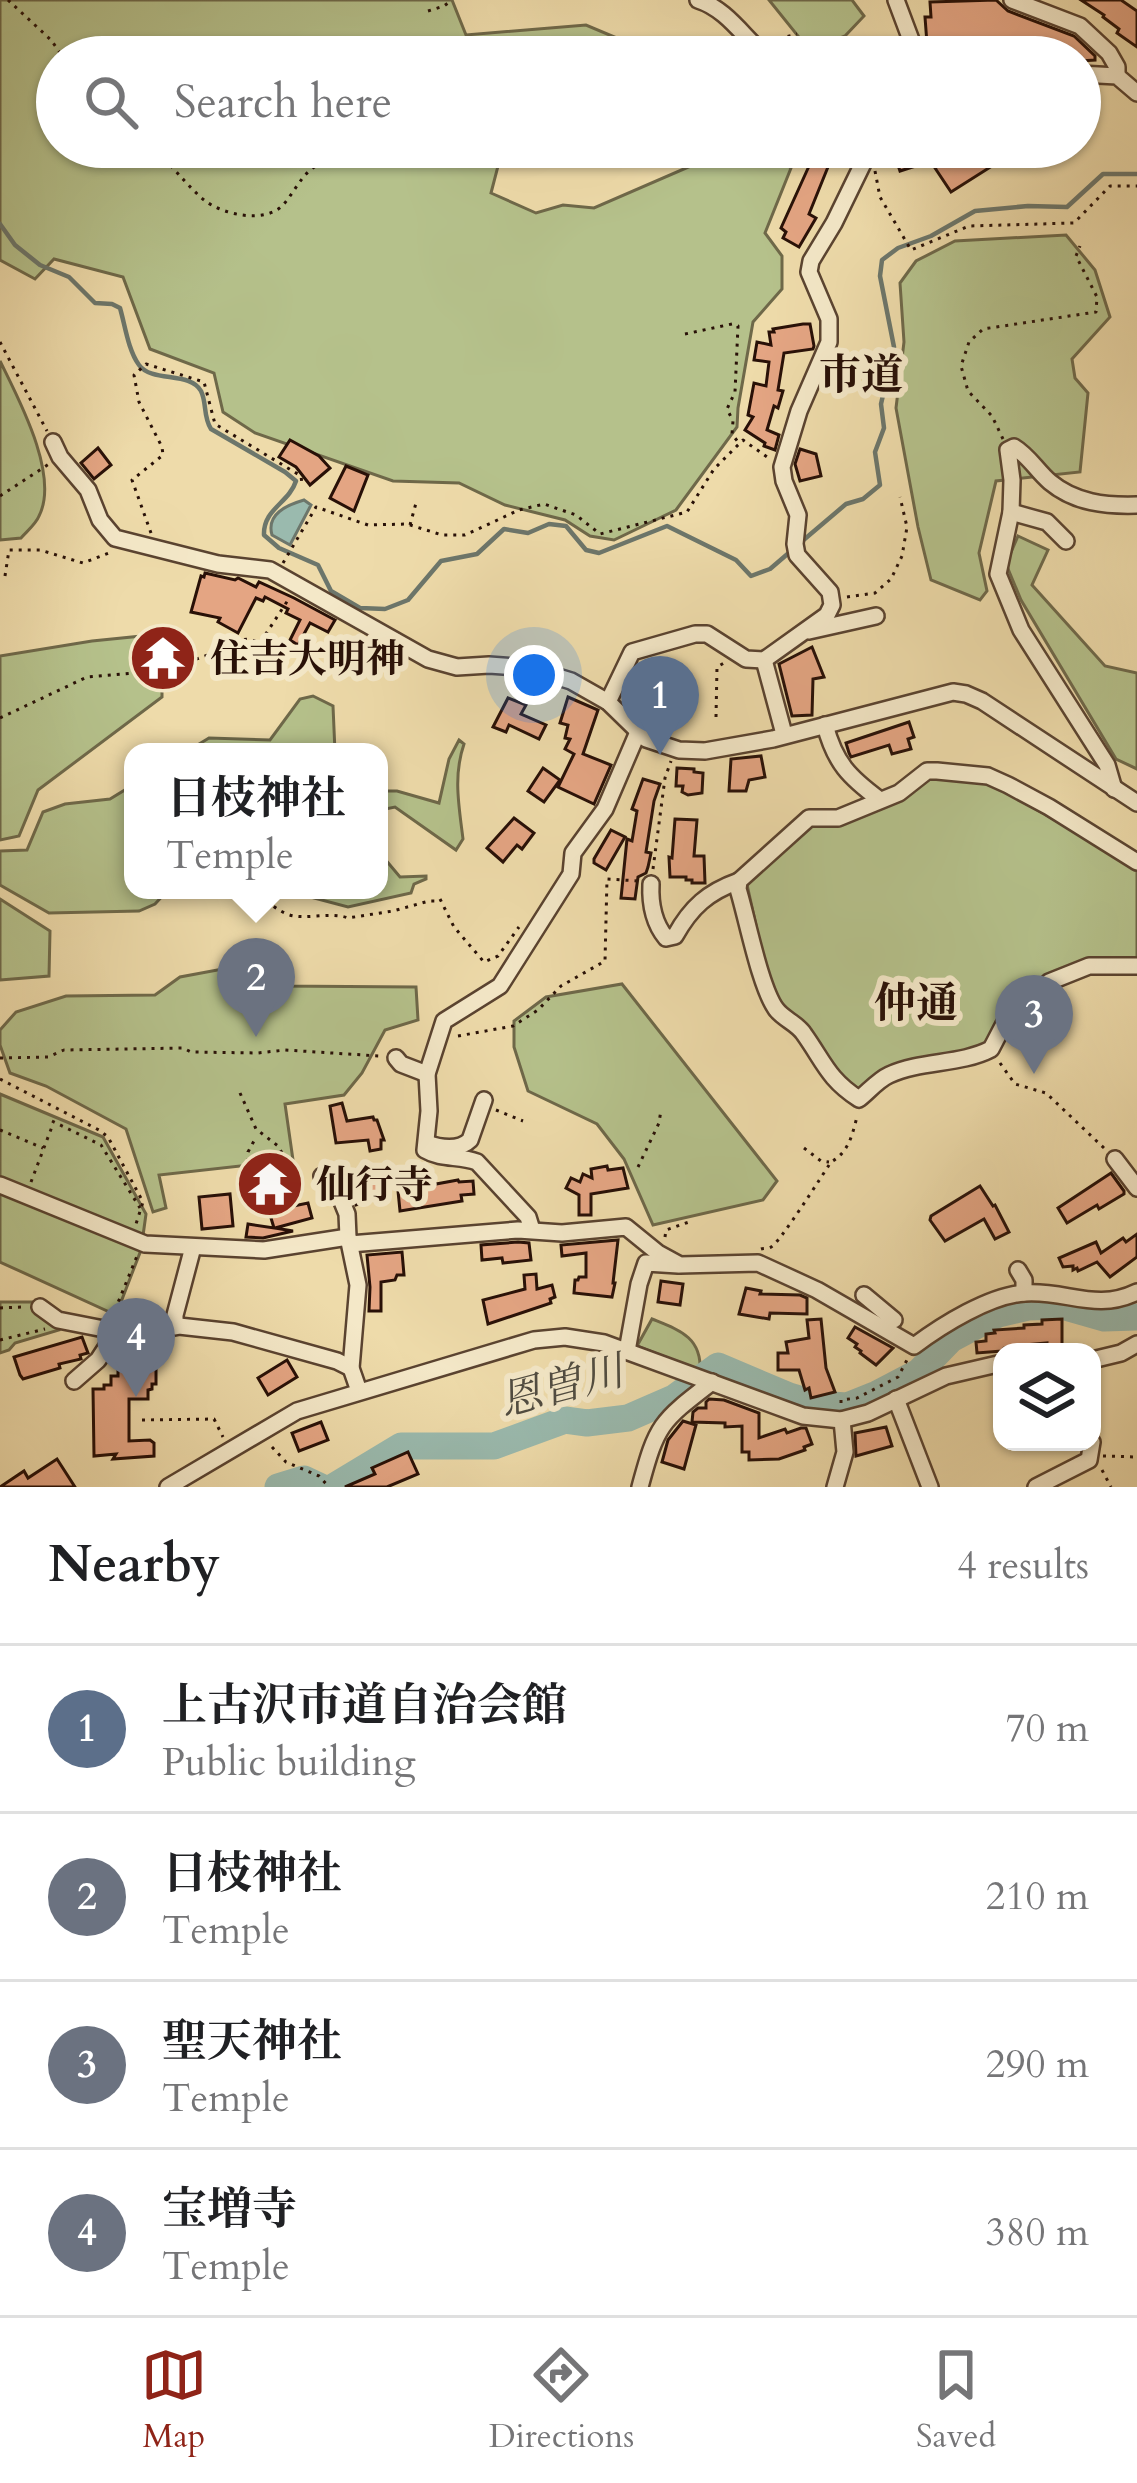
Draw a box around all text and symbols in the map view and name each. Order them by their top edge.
search box [36,36,1101,168]
icon: search [78,69,144,135]
text: Search here [174,72,392,133]
district label: 市道 [819,347,903,404]
temple icon: 住吉大明神 [128,623,198,693]
place label: 住吉大明神 [210,633,405,686]
your location [504,645,564,705]
pin: 1 [621,656,699,755]
popup [124,743,388,899]
text: 日枝神社 [166,768,346,829]
text: Temple [166,829,294,882]
pin: 2 [217,938,295,1037]
district label: 仲通 [874,975,958,1032]
pin: 3 [995,975,1073,1074]
temple icon: 仙行寺 [235,1149,305,1219]
place label: 仙行寺 [316,1159,433,1212]
pin: 4 [97,1298,175,1397]
water label: 恩曽川 [493,1342,633,1430]
map controls [993,1343,1101,1451]
button: layers [993,1343,1101,1451]
text: Nearby [48,1530,220,1600]
text: 4 results [957,1539,1089,1592]
text: 上古沢市道自治会館 [162,1675,567,1736]
text: 1 [77,1702,97,1755]
text: 70 m [1006,1702,1089,1755]
text: Public building [162,1736,416,1789]
text: 日枝神社 [162,1843,342,1904]
text: 2 [77,1870,97,1923]
text: 210 m [986,1870,1089,1923]
text: Temple [162,1904,290,1957]
text: 聖天神社 [162,2011,342,2072]
text: 3 [77,2038,97,2091]
text: 290 m [986,2038,1089,2091]
text: Temple [162,2072,290,2125]
text: 宝増寺 [162,2179,297,2240]
text: 4 [77,2206,97,2259]
text: 380 m [986,2206,1089,2259]
text: Temple [162,2240,290,2293]
tab: Map [141,2342,207,2459]
tab: Directions [489,2342,634,2459]
tab: Saved [916,2342,996,2459]

